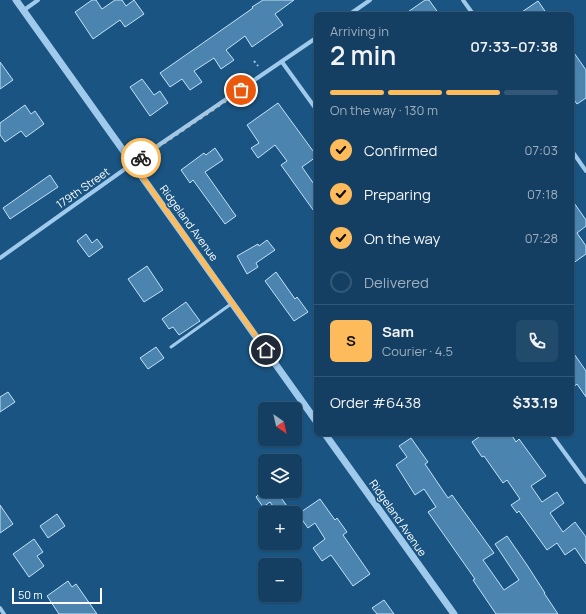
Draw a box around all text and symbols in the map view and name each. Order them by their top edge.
text: Arriving in [330,22,389,40]
text: 07:33–07:38 [470,36,558,57]
text: 2 min [330,37,396,73]
pin [224,73,258,107]
icon: bag [230,79,252,101]
text: On the way · 130 m [330,101,438,119]
courier [121,138,161,178]
icon: check [330,139,352,161]
text: Confirmed [364,140,437,161]
text: 07:03 [525,141,558,159]
icon: bike [130,147,152,169]
street label: 179th Street [53,164,112,212]
street label: Ridgeland Avenue [157,182,222,264]
icon: check [330,183,352,205]
text: Preparing [364,184,431,205]
text: 07:18 [527,185,558,203]
icon: check [330,227,352,249]
text: On the way [364,228,440,249]
text: 07:28 [525,229,558,247]
text: Delivered [364,272,429,293]
button: phone [516,320,558,362]
text: Sam [382,321,414,342]
text: S [346,330,356,351]
pin [249,333,283,367]
icon: home [255,339,277,361]
text: Courier · 4.5 [382,342,453,360]
text: Order #6438 [330,392,421,413]
text: $33.19 [512,392,558,413]
north arrow [258,402,302,446]
map controls [258,402,302,602]
button: layers [258,454,302,498]
street label: Ridgeland Avenue [366,476,431,560]
button: + [258,506,302,550]
button: − [258,558,302,602]
scale bar [12,586,102,605]
text: 50 m [18,587,43,602]

